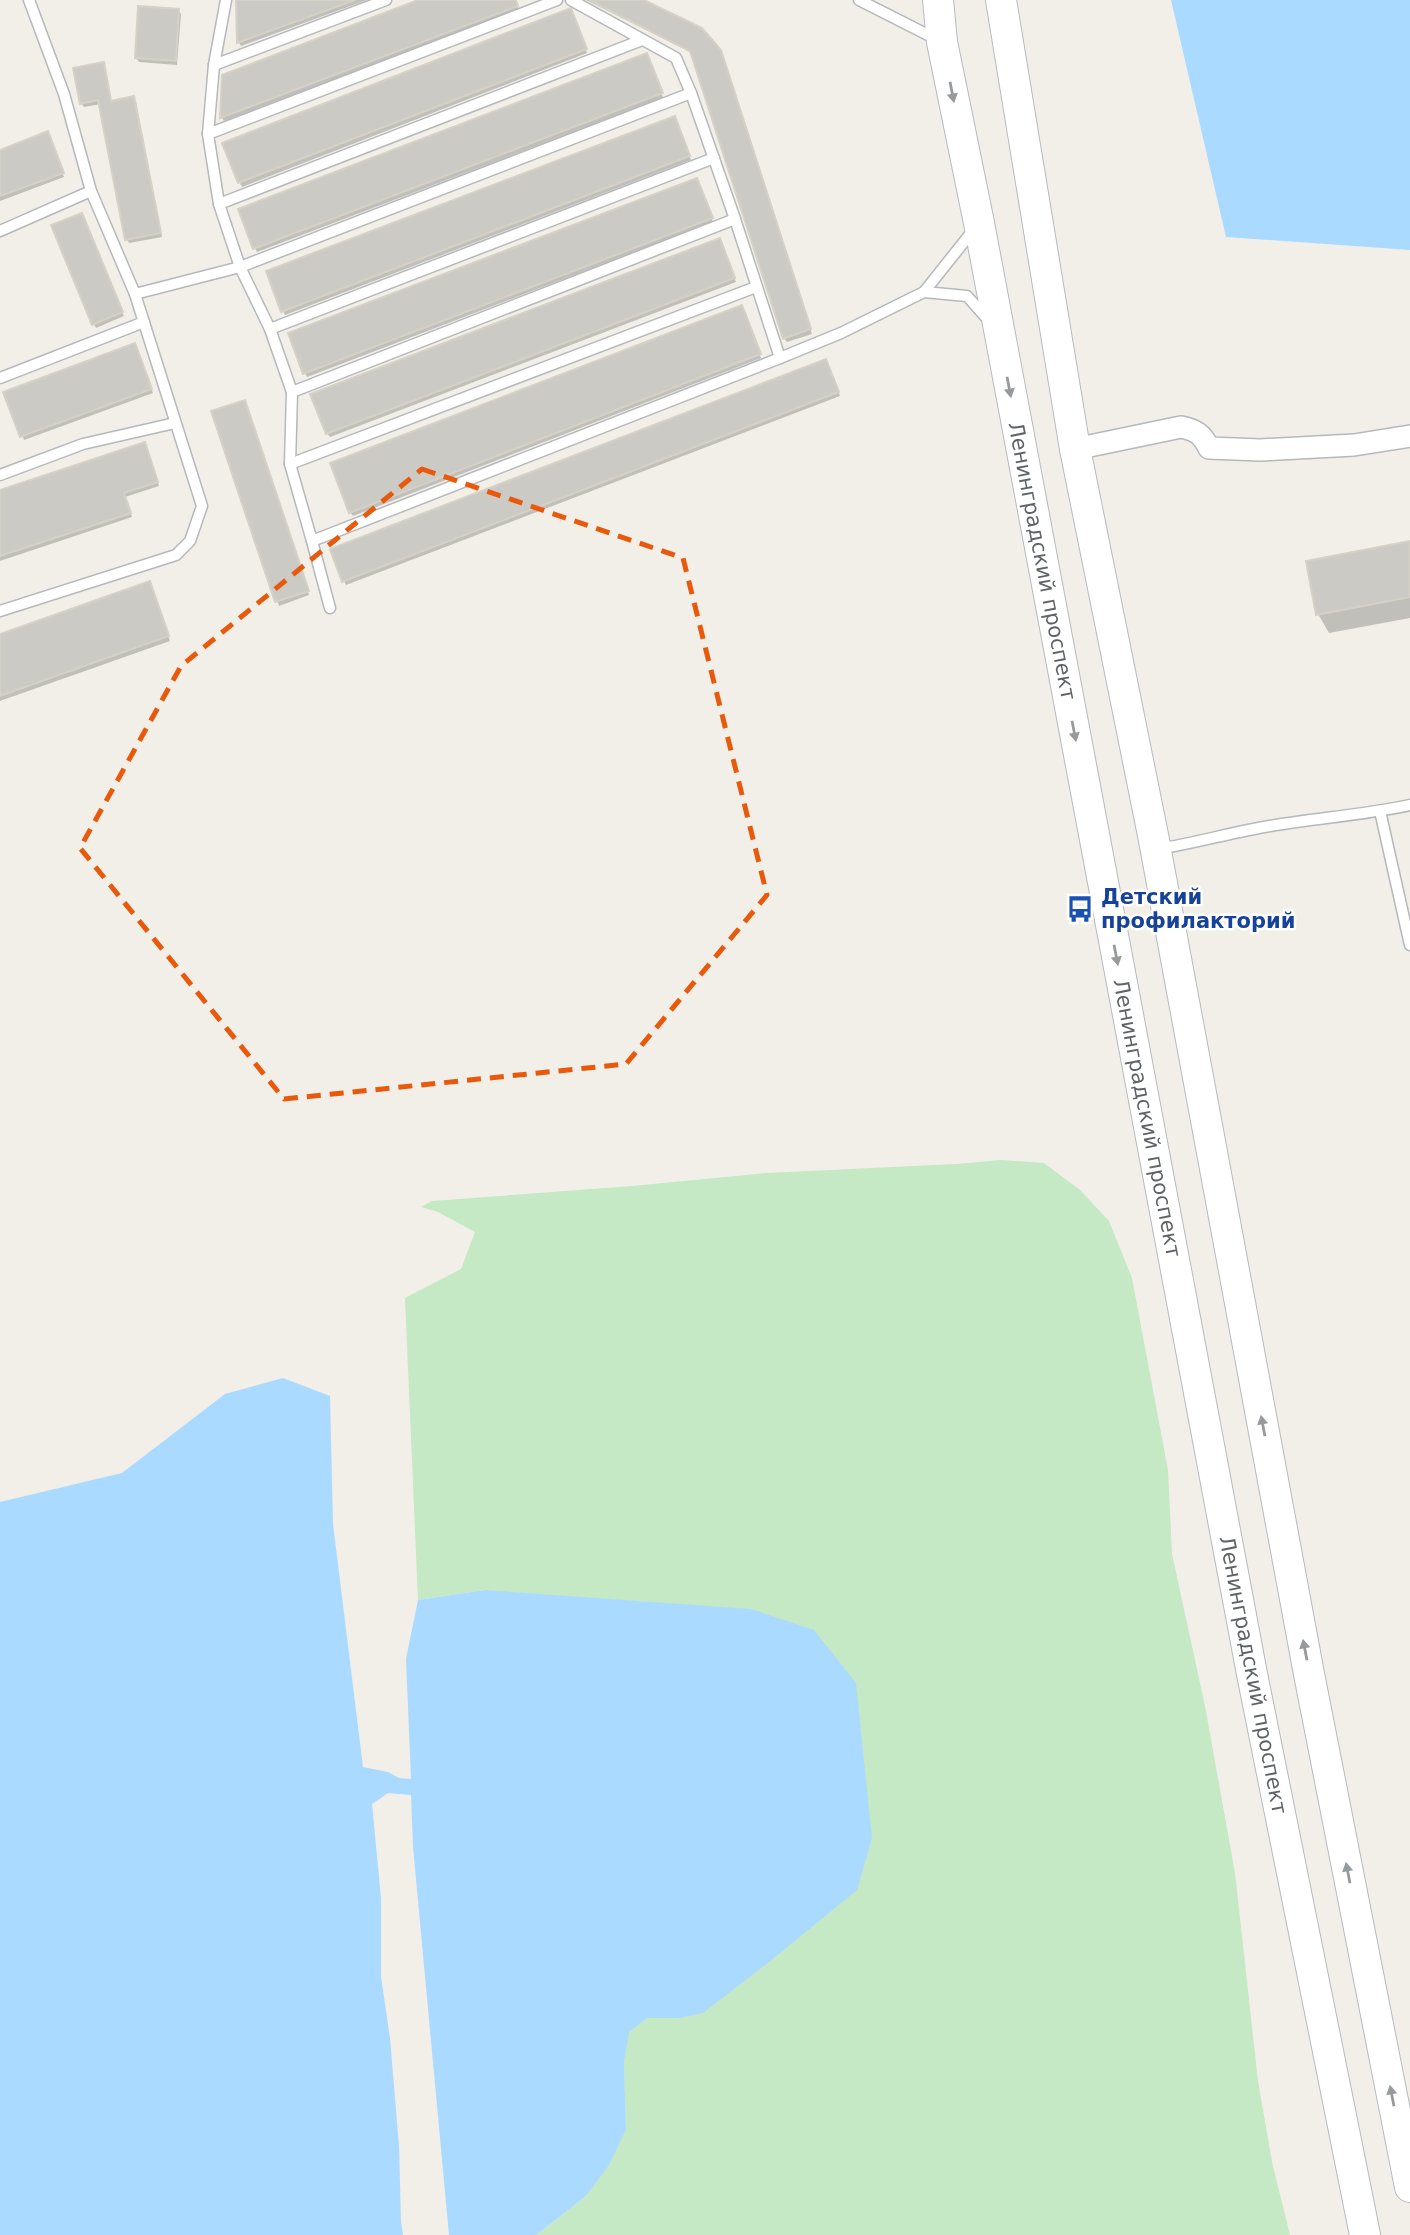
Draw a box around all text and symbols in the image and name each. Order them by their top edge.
one-way arrow [947,81,958,103]
one-way arrow [1004,376,1015,398]
street label: Ленинградский проспект [1003,420,1081,702]
one-way arrow [1068,720,1079,742]
place label: Детский профилакторий [1101,885,1295,933]
bus stop icon: Детский профилакторий [1065,894,1095,924]
one-way arrow [1111,944,1122,966]
street label: Ленинградский проспект [1108,977,1186,1259]
one-way arrow [1257,1415,1268,1437]
street label: Ленинградский проспект [1214,1534,1292,1816]
one-way arrow [1299,1639,1310,1661]
one-way arrow [1343,1862,1354,1884]
one-way arrow [1387,2085,1398,2107]

